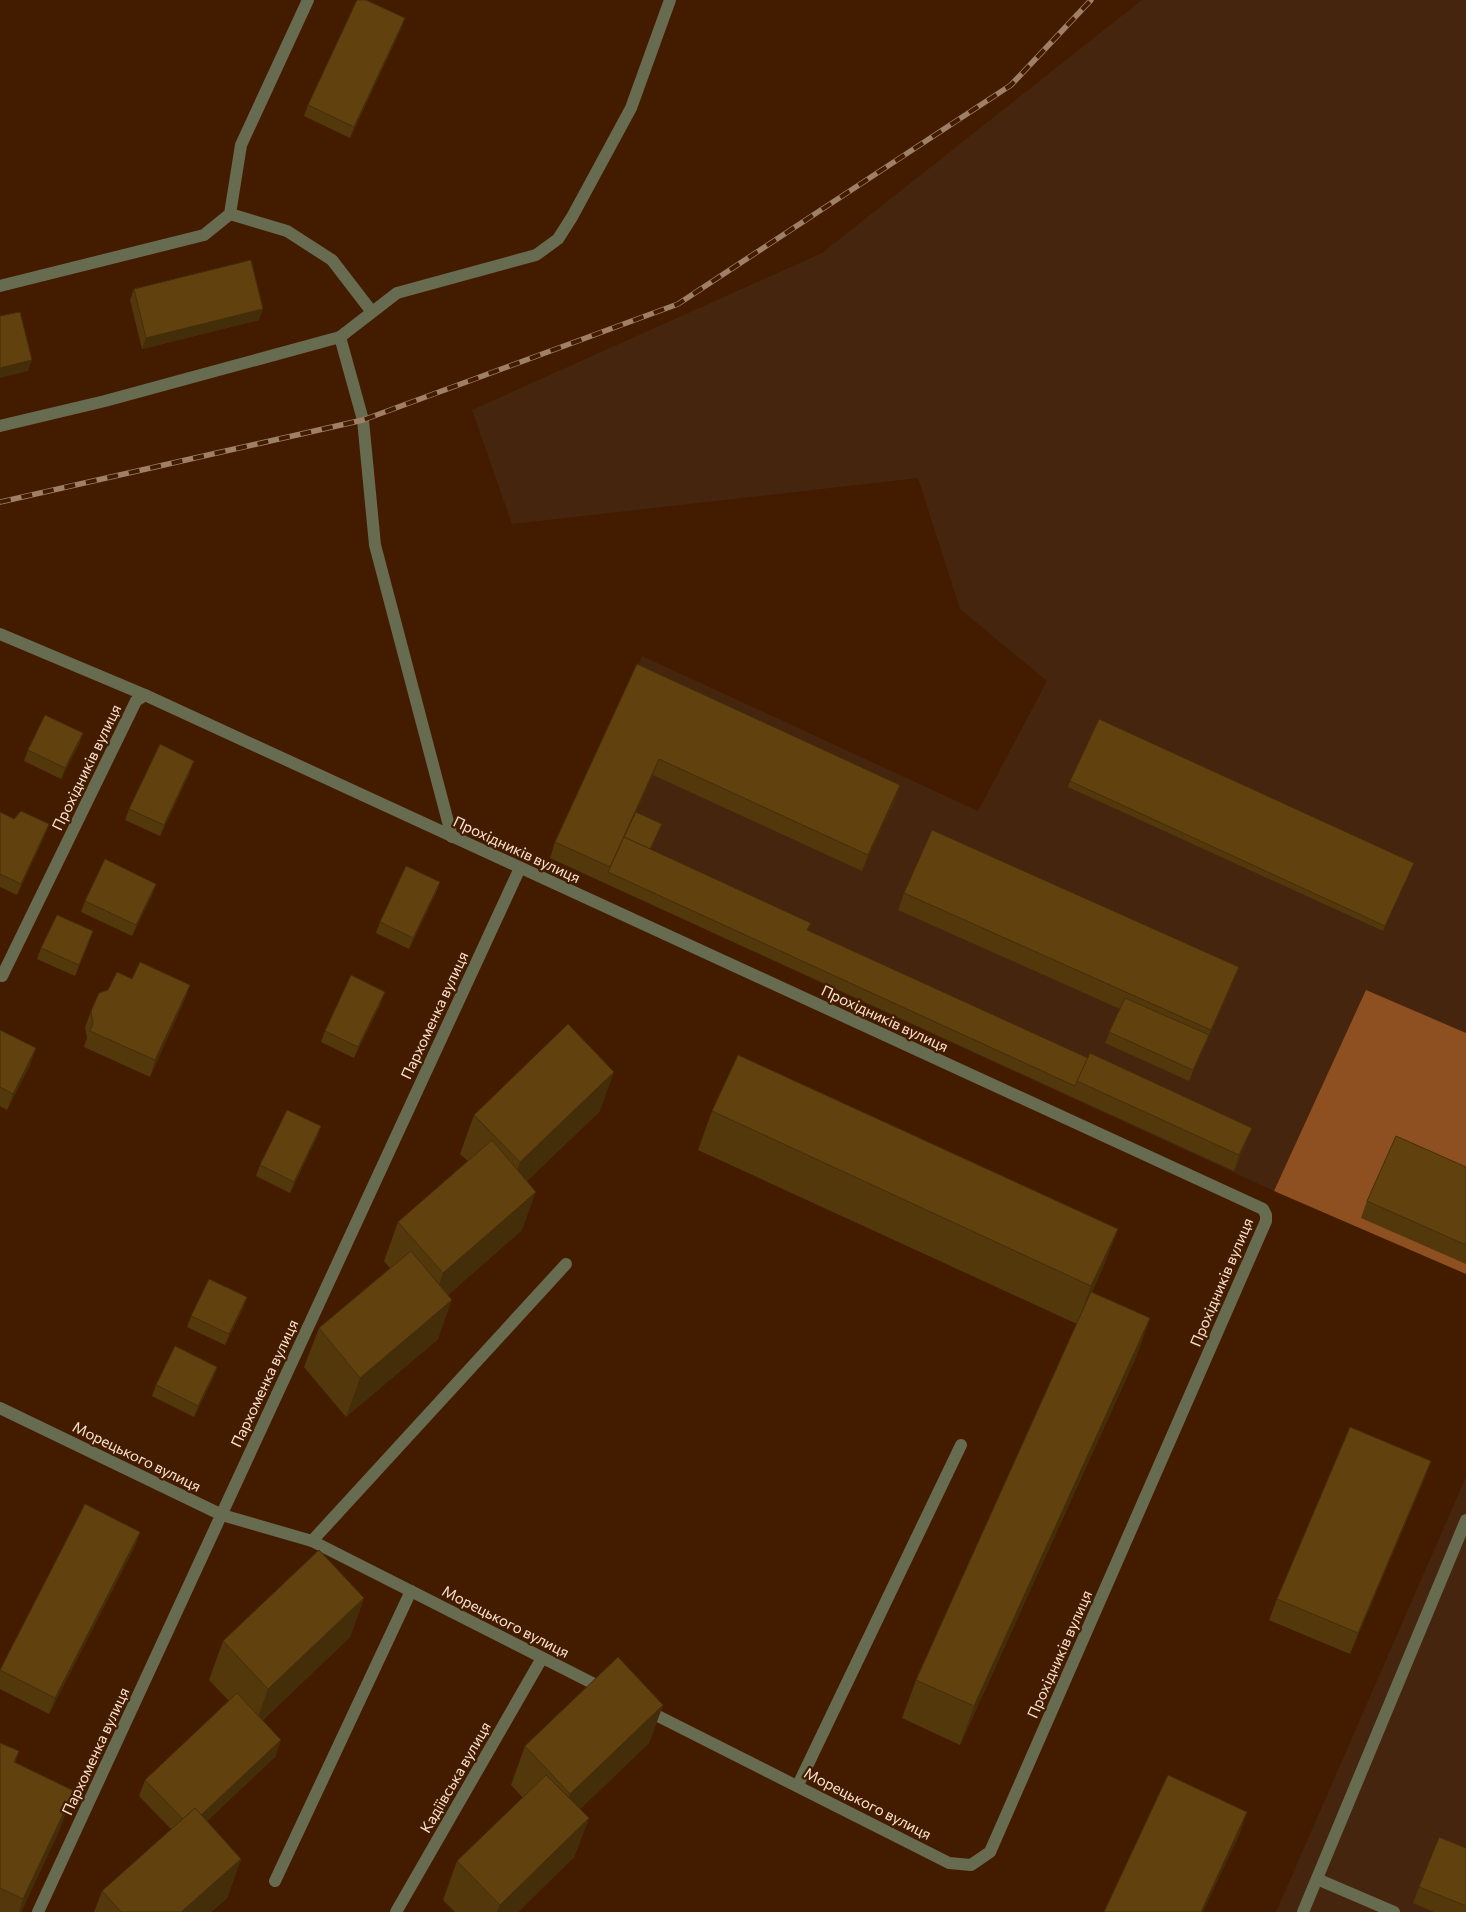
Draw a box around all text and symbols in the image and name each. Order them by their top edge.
street label: Прохідників вулиця [48,701,124,833]
street label: Прохідників вулиця [451,812,583,886]
street label: Пархоменка вулиця [397,948,471,1082]
street label: Прохідників вулиця [819,981,951,1055]
street label: Прохідників вулиця [1186,1215,1256,1349]
street label: Пархоменка вулиця [227,1316,301,1450]
street label: Морецького вулиця [70,1417,204,1495]
street label: Морецького вулиця [439,1581,573,1661]
street label: Прохідників вулиця [1023,1587,1095,1721]
street label: Пархоменка вулиця [58,1684,132,1818]
street label: Кадіївська вулиця [416,1718,494,1836]
street label: Морецького вулиця [801,1763,935,1843]

